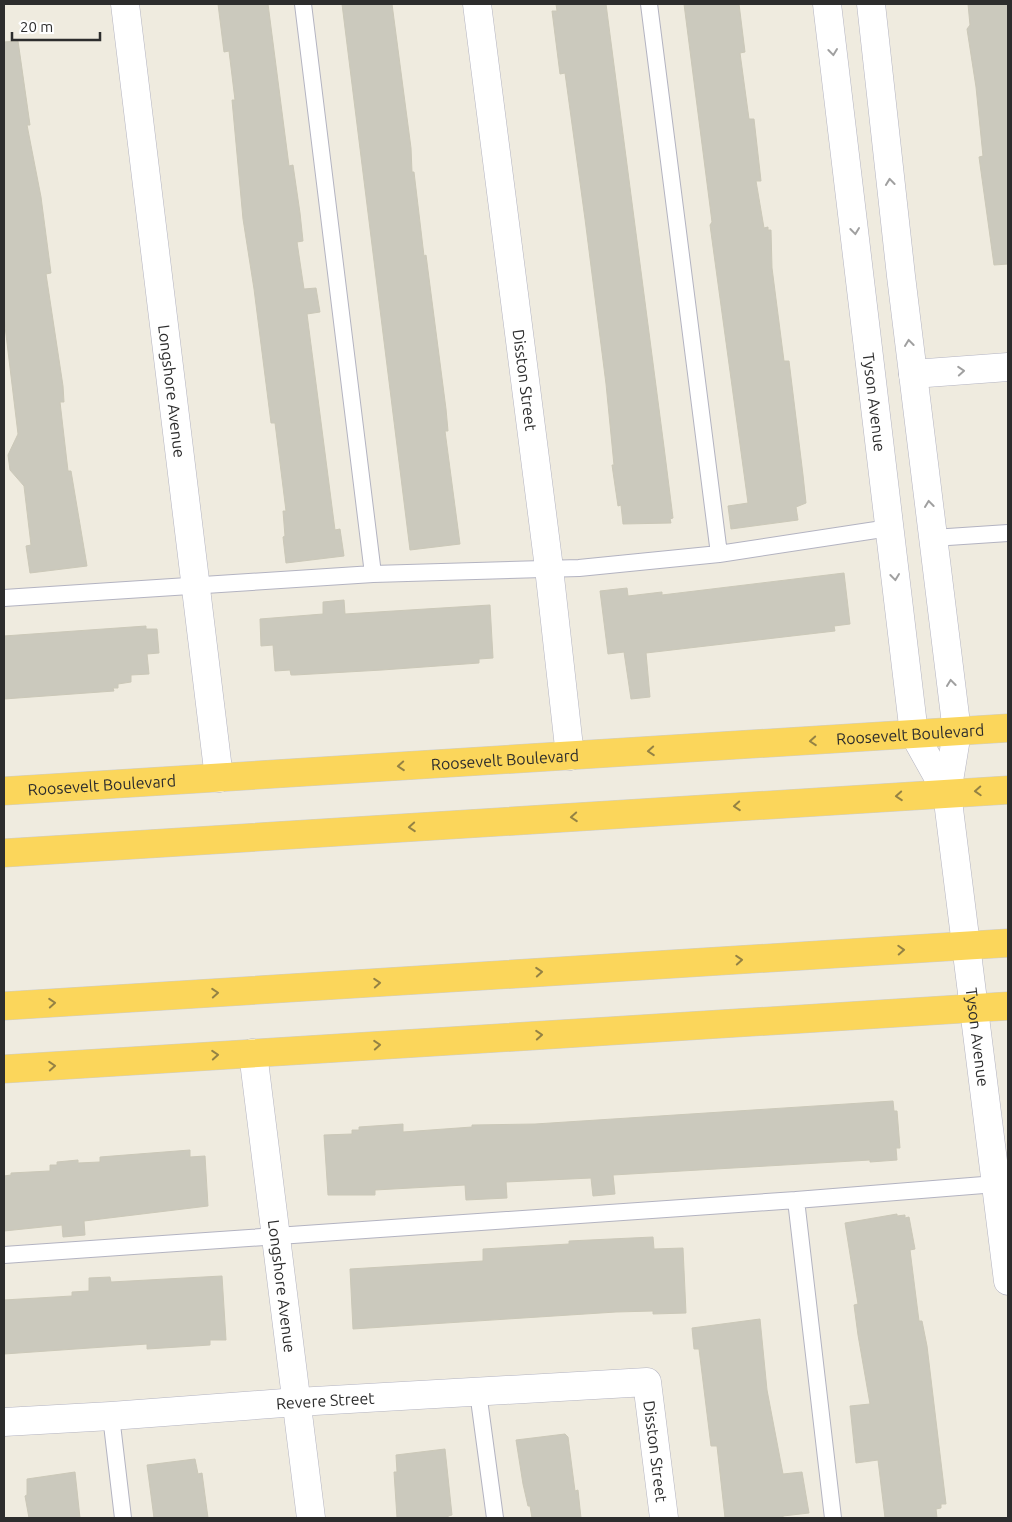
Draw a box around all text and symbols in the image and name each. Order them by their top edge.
scale bar [12,10,100,42]
text: 20 m [20,18,53,35]
one-way arrow [827,48,838,56]
one-way arrow [885,178,896,186]
one-way arrow [849,227,860,235]
street label: Longshore Avenue [155,324,189,459]
street label: Disston Street [510,328,540,433]
one-way arrow [904,339,915,347]
street label: Tyson Avenue [860,352,889,453]
one-way arrow [957,365,965,376]
one-way arrow [924,500,935,508]
one-way arrow [889,573,900,581]
one-way arrow [946,679,957,687]
street label: Roosevelt Boulevard [836,721,985,748]
one-way arrow [809,735,817,746]
one-way arrow [647,745,655,756]
street label: Roosevelt Boulevard [430,746,580,773]
one-way arrow [397,761,405,772]
street label: Roosevelt Boulevard [27,771,176,798]
one-way arrow [974,786,982,797]
one-way arrow [894,791,902,802]
one-way arrow [732,801,740,812]
one-way arrow [570,811,578,822]
one-way arrow [408,821,416,832]
one-way arrow [897,944,905,955]
one-way arrow [735,954,743,965]
one-way arrow [535,967,543,978]
one-way arrow [373,977,381,988]
one-way arrow [211,987,219,998]
street label: Tyson Avenue [962,987,993,1088]
one-way arrow [49,998,57,1009]
one-way arrow [535,1030,543,1041]
one-way arrow [373,1040,381,1051]
one-way arrow [211,1050,219,1061]
one-way arrow [49,1060,57,1071]
street label: Longshore Avenue [265,1219,299,1354]
street label: Revere Street [275,1389,376,1413]
street label: Disston Street [640,1399,671,1504]

